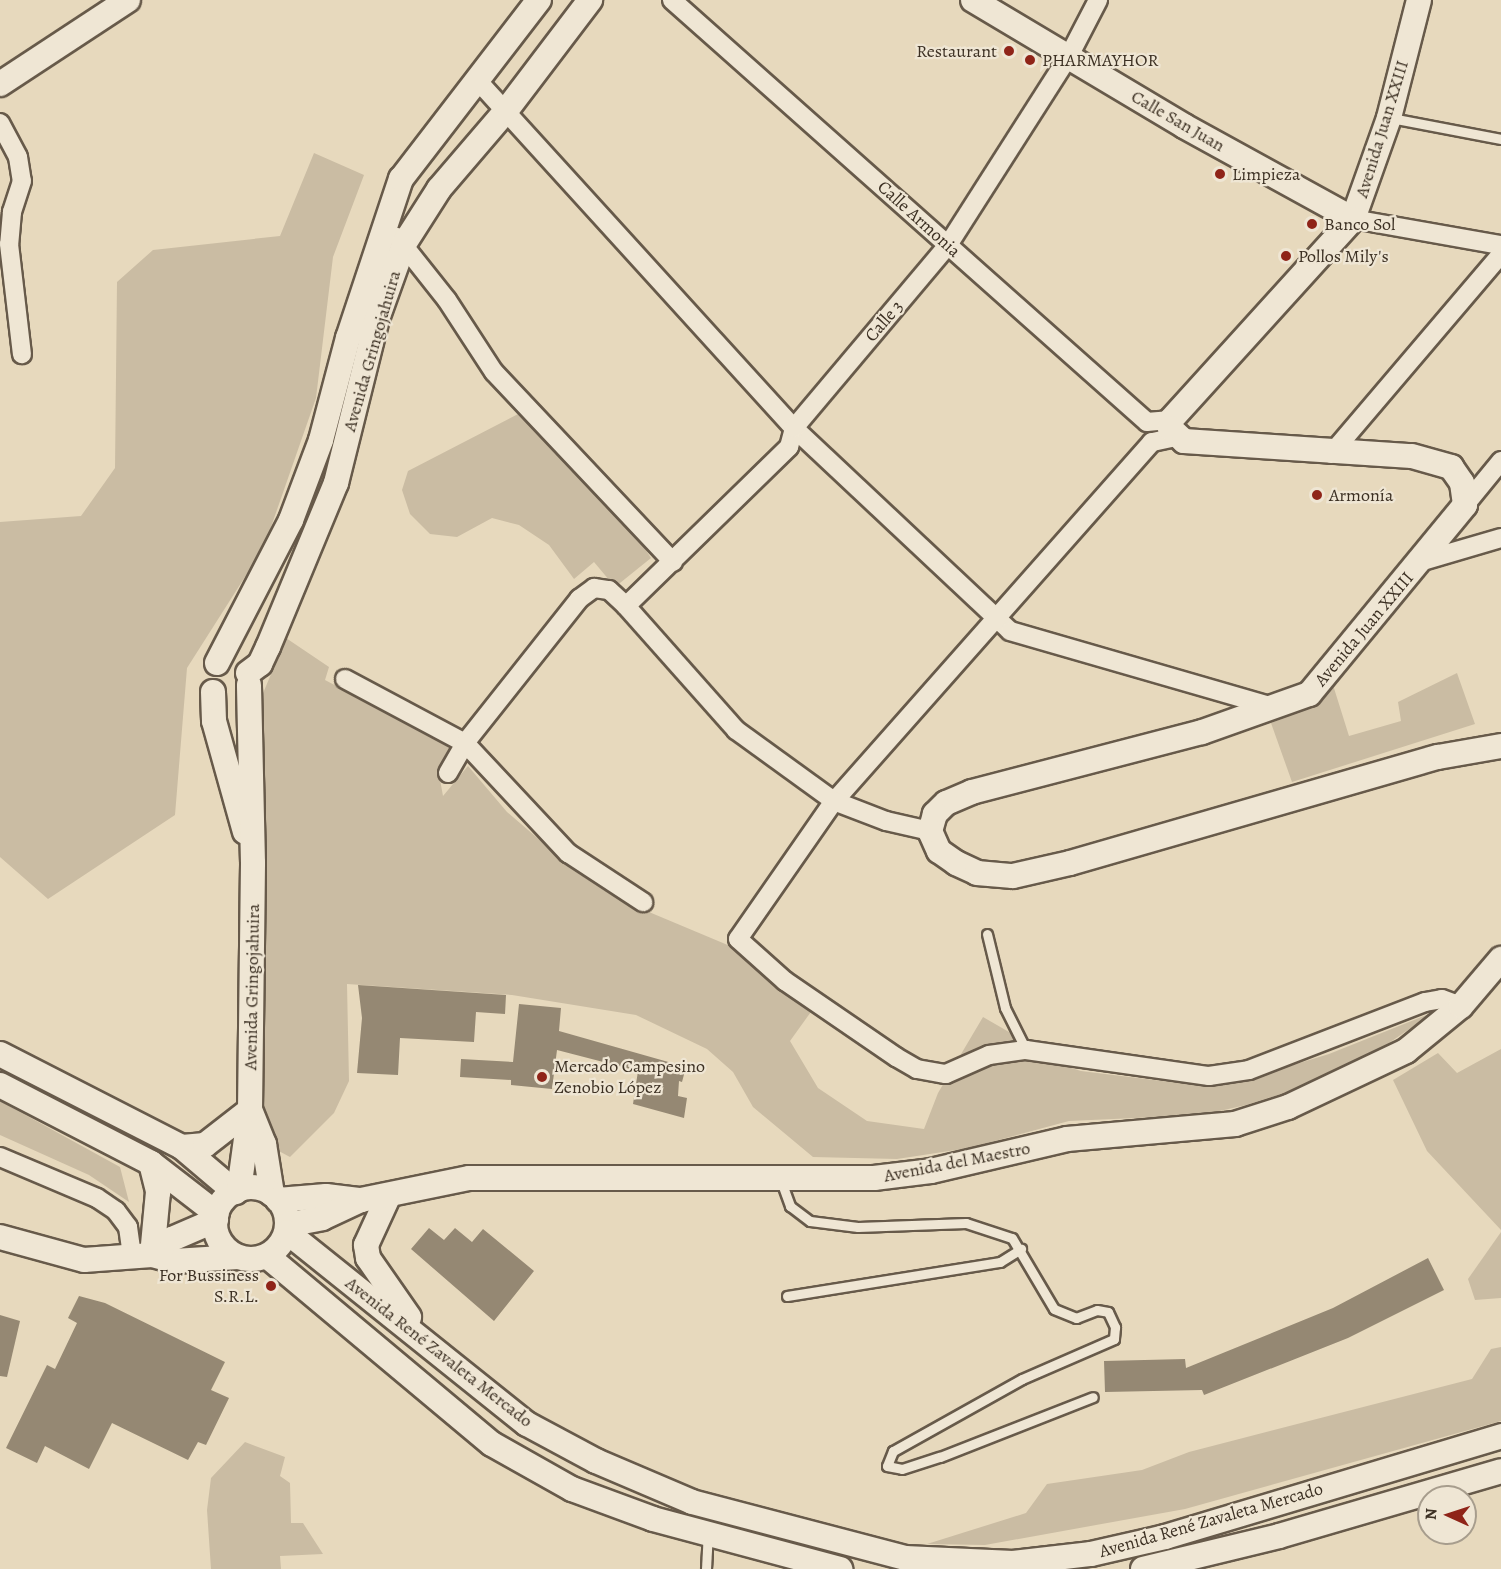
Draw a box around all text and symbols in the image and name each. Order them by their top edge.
place label: Restaurant [916,40,997,62]
marker: Restaurant [1002,44,1016,58]
place label: PHARMAYHOR [1042,49,1159,71]
marker: PHARMAYHOR [1023,53,1037,67]
street label: Avenida Juan XXIII [1351,58,1413,200]
street label: Calle San Juan [1127,86,1229,156]
place label: Limpieza [1232,163,1300,185]
marker: Limpieza [1213,167,1227,181]
street label: Calle Armonia [873,176,965,262]
place label: Banco Sol [1324,213,1395,235]
marker: Banco Sol [1305,217,1319,231]
place label: Pollos Mily's [1298,245,1389,267]
marker: Pollos Mily's [1279,249,1293,263]
street label: Avenida Gringojahuira [339,268,405,434]
street label: Calle 3 [860,296,908,346]
place label: Armonía [1329,484,1393,506]
marker: Armonía [1310,488,1324,502]
street label: Avenida Juan XXIII [1310,567,1418,691]
street label: Avenida Gringojahuira [240,904,264,1070]
place label: Mercado Campesino Zenobio López [554,1056,705,1098]
marker: Mercado Campesino Zenobio López [535,1070,549,1084]
street label: Avenida del Maestro [882,1137,1032,1187]
place label: For Bussiness S.R.L. [159,1265,259,1308]
street label: Avenida René Zavaleta Mercado [341,1272,537,1432]
marker: For Bussiness S.R.L. [264,1279,278,1293]
street label: Avenida René Zavaleta Mercado [1097,1478,1325,1562]
north arrow [1417,1485,1477,1545]
text: N [1420,1508,1442,1521]

